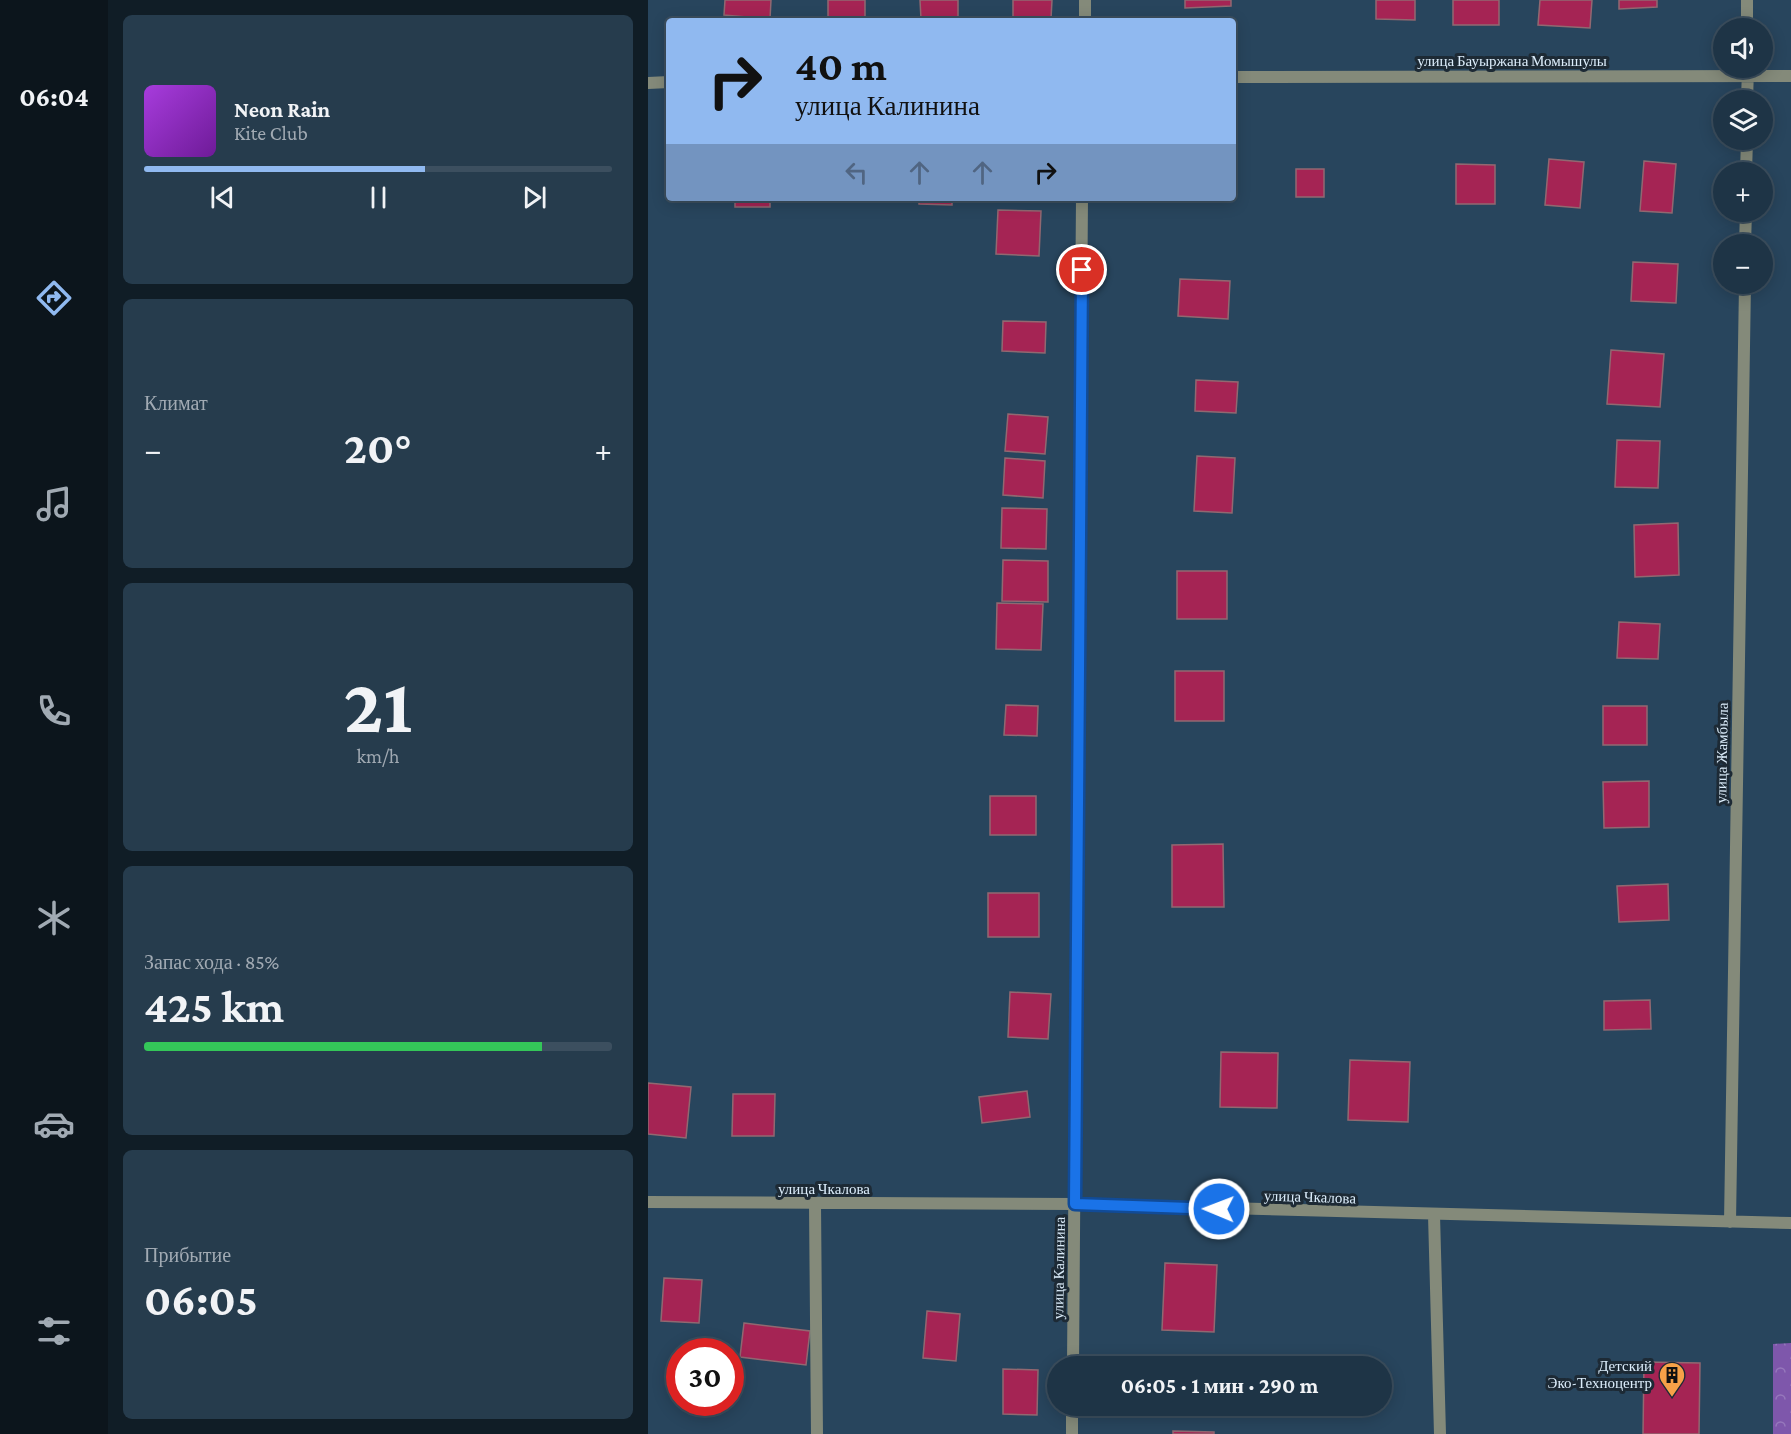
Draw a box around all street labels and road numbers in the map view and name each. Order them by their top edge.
street label: улица Бауыржана Момышулы [1417,53,1607,69]
street label: улица Жамбыла [1713,702,1731,804]
street label: улица Чкалова [778,1181,870,1197]
street label: улица Чкалова [1264,1187,1357,1207]
street label: улица Калинина [1050,1216,1068,1319]

